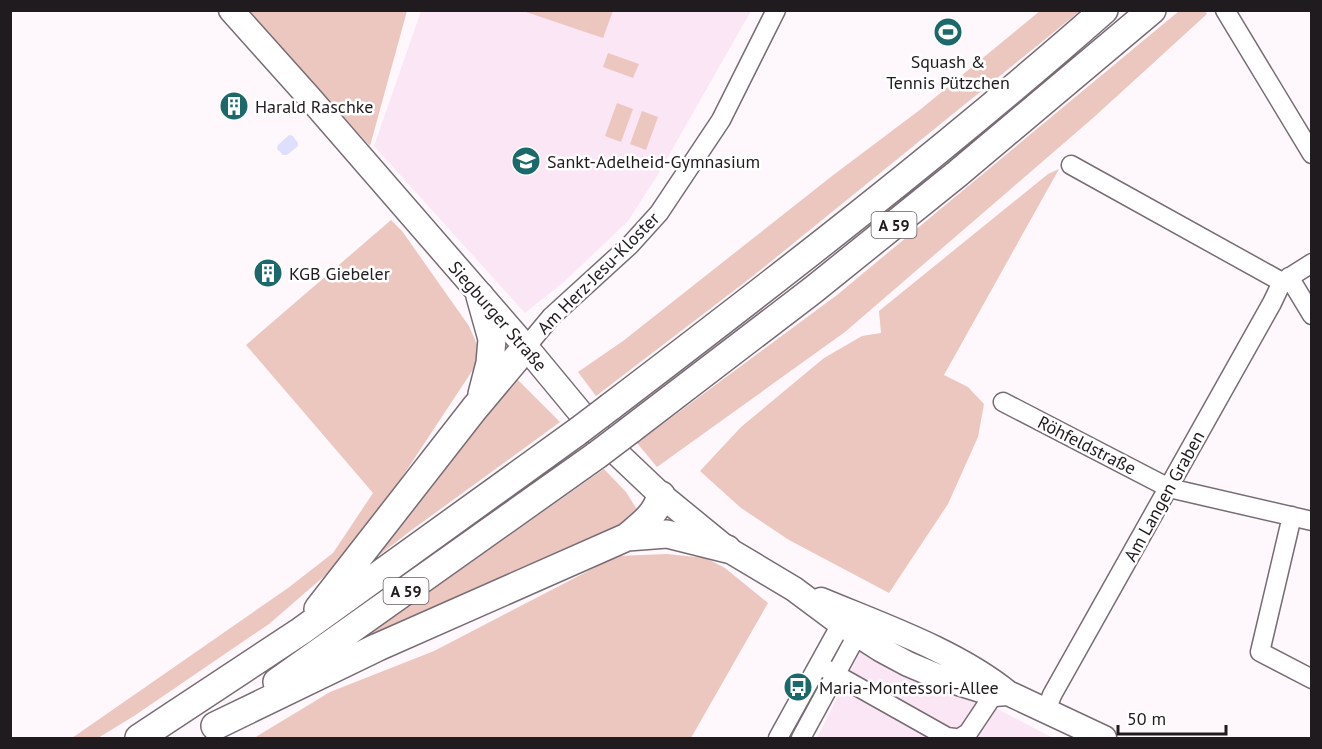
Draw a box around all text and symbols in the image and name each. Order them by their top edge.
sports icon: Squash & Tennis Pützchen [932,16,964,48]
place label: Squash & Tennis Pützchen [886,50,1010,94]
building icon: Harald Raschke [218,90,250,122]
place label: Harald Raschke [255,95,373,118]
school or university icon: Sankt-Adelheid-Gymnasium [510,145,542,177]
place label: Sankt-Adelheid-Gymnasium [547,150,760,173]
street label: Am Herz-Jesu-Kloster [532,207,664,339]
road number: A 59 [872,212,916,238]
street label: Siegburger Straße [444,256,552,376]
building icon: KGB Giebeler [252,257,284,289]
place label: KGB Giebeler [289,262,390,285]
street label: Röhfeldstraße [1034,410,1140,480]
street label: Am Langen Graben [1119,427,1209,565]
road number: A 59 [384,578,428,604]
bus stop icon: Maria-Montessori-Allee [782,671,814,703]
place label: Maria-Montessori-Allee [819,676,999,699]
scale bar [1118,698,1226,736]
text: 50 m [1127,707,1166,730]

